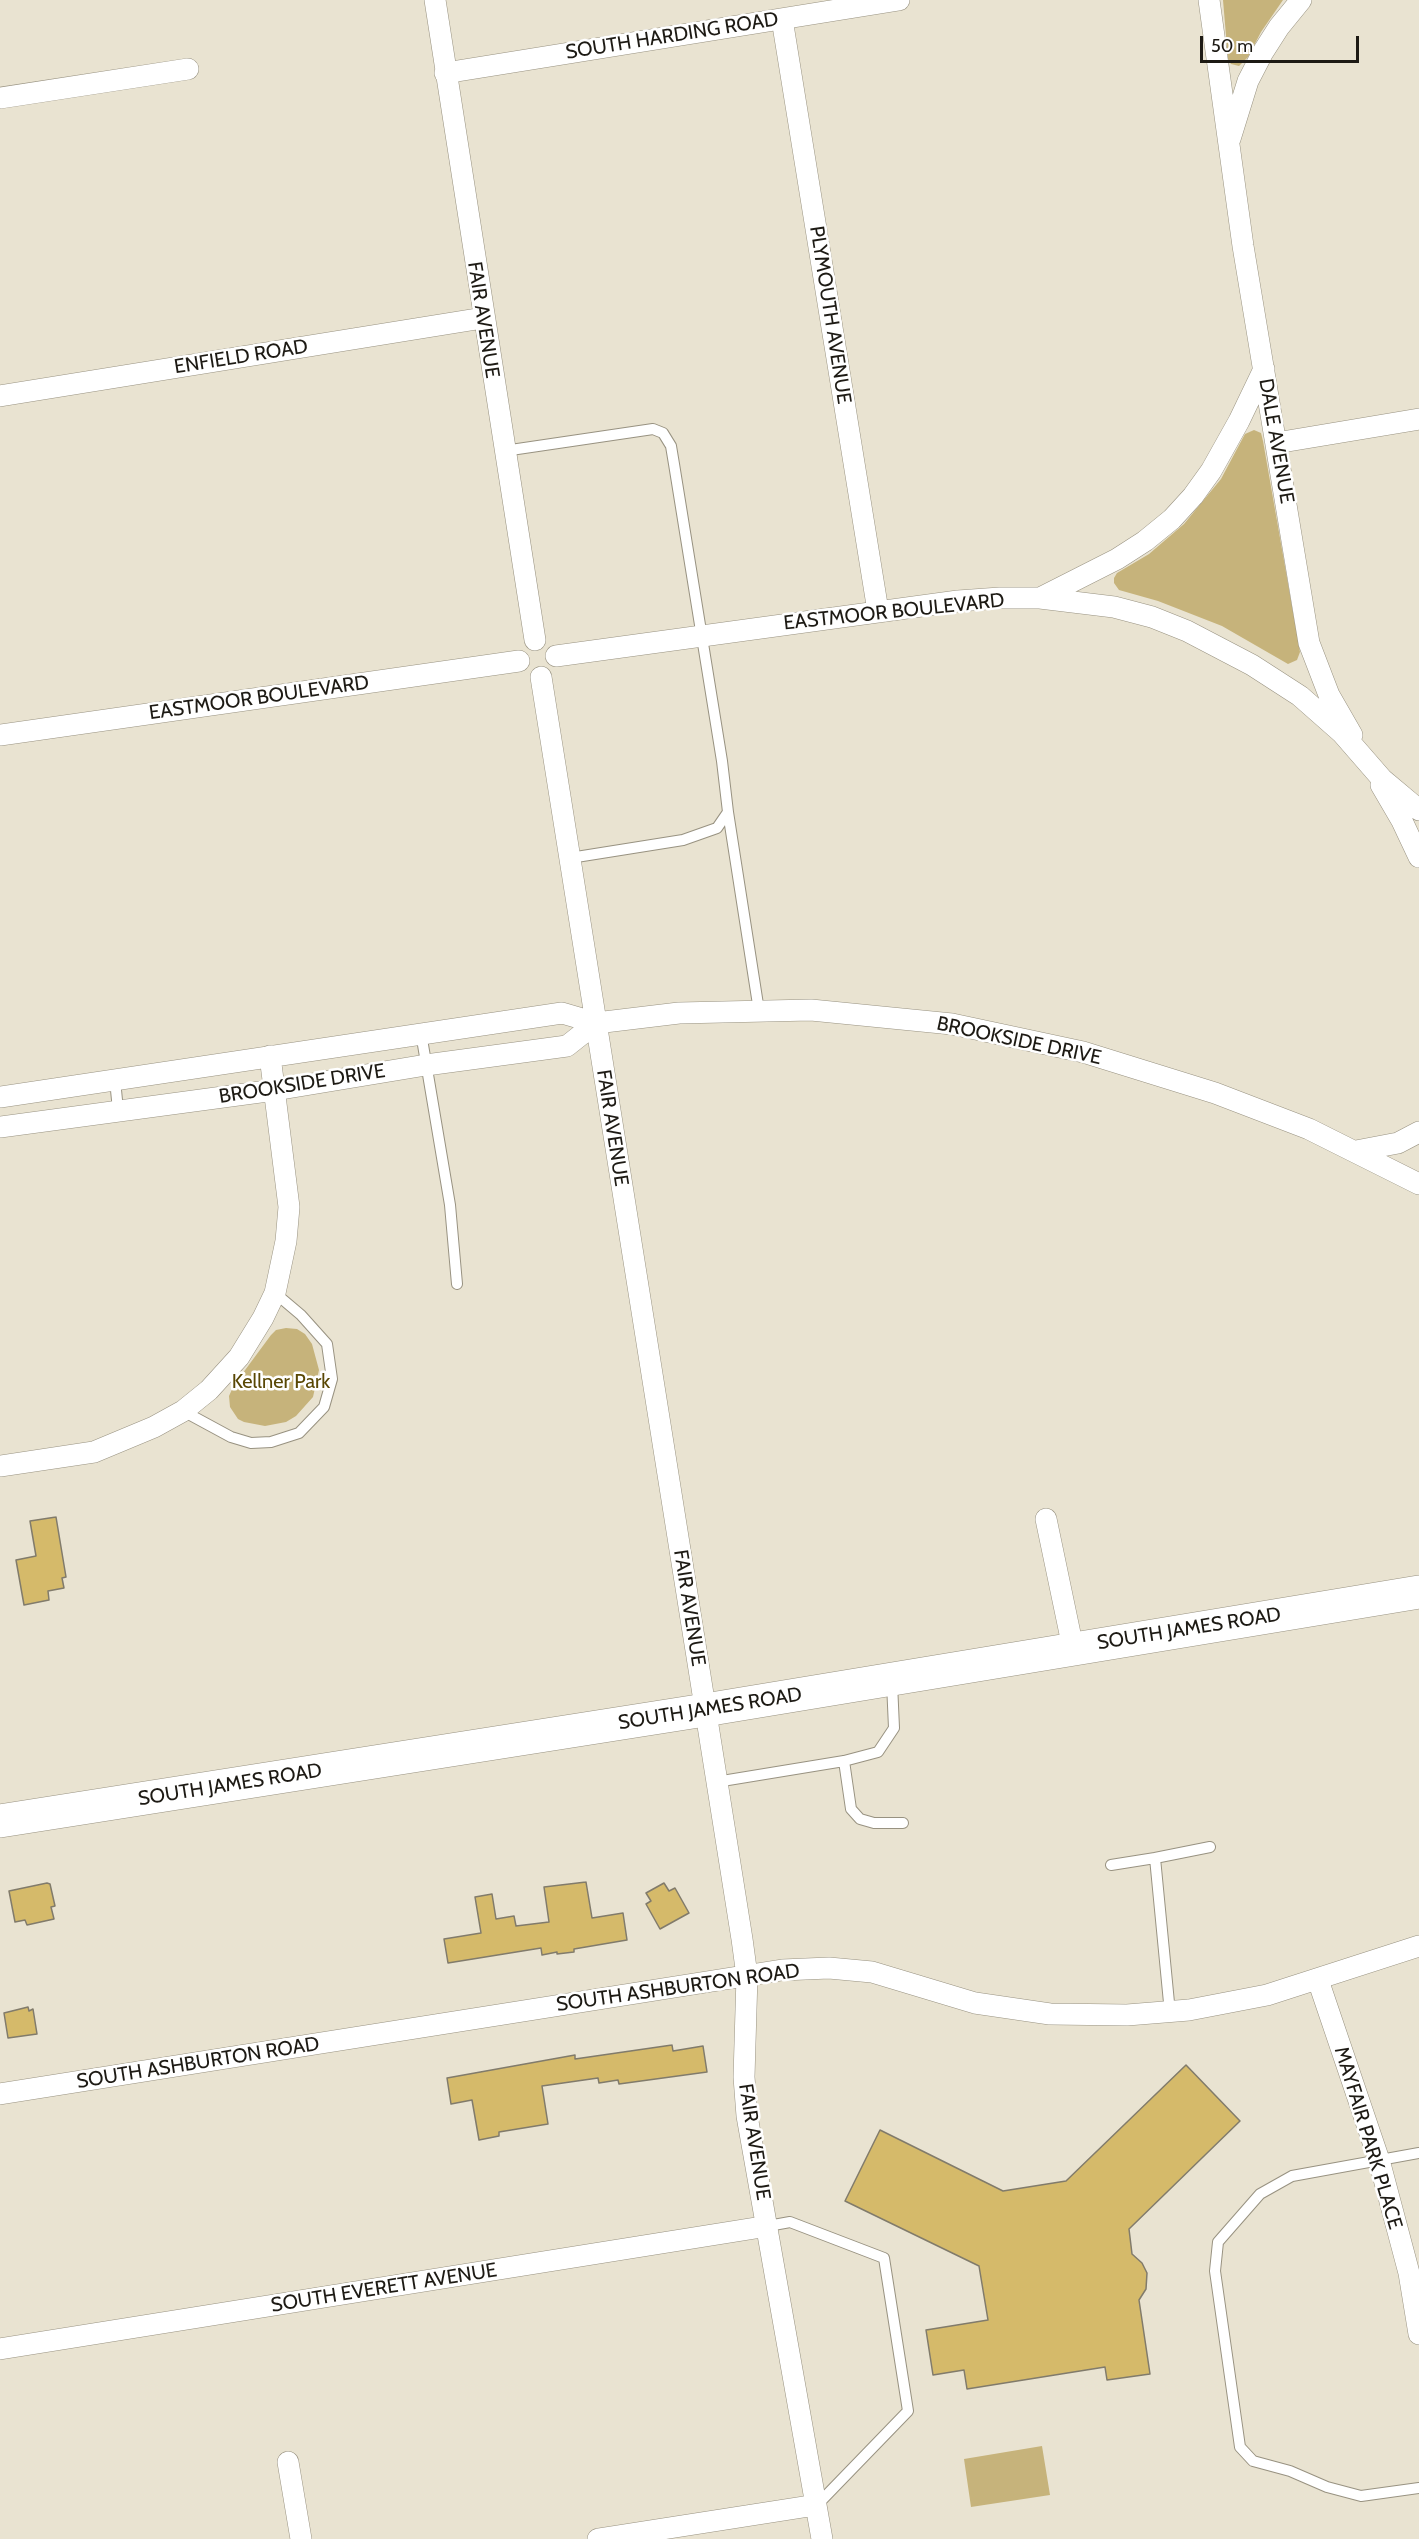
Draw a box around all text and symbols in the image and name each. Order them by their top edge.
street label: SOUTH HARDING ROAD [564,7,780,65]
scale bar [1203,24,1362,62]
text: 50 m [1211,35,1253,57]
street label: PLYMOUTH AVENUE [804,224,856,406]
street label: FAIR AVENUE [462,260,504,380]
street label: ENFIELD ROAD [172,335,310,379]
street label: DALE AVENUE [1253,377,1299,505]
street label: EASTMOOR BOULEVARD [782,588,1006,636]
street label: EASTMOOR BOULEVARD [148,671,370,725]
street label: BROOKSIDE DRIVE [934,1012,1104,1070]
street label: BROOKSIDE DRIVE [217,1059,387,1109]
street label: FAIR AVENUE [591,1068,633,1188]
park label: Kellner Park [232,1370,330,1394]
street label: FAIR AVENUE [668,1548,710,1668]
street label: SOUTH JAMES ROAD [1095,1603,1283,1655]
street label: SOUTH JAMES ROAD [616,1683,804,1735]
street label: SOUTH JAMES ROAD [136,1759,324,1811]
street label: SOUTH ASHBURTON ROAD [555,1959,801,2017]
street label: SOUTH ASHBURTON ROAD [75,2032,321,2094]
street label: MAYFAIR PARK PLACE [1329,2044,1407,2232]
street label: FAIR AVENUE [733,2082,775,2202]
street label: SOUTH EVERETT AVENUE [269,2258,499,2318]

